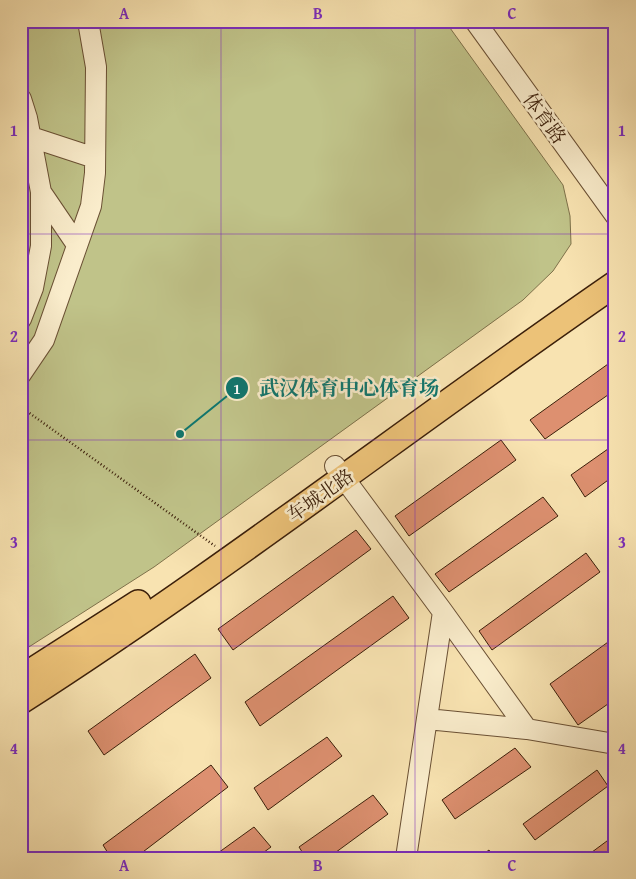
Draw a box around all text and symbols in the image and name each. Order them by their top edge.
text: A [119,1,130,25]
text: B [313,1,323,25]
text: C [507,1,517,25]
street label: 体育路 [517,87,573,149]
text: 1 [10,118,18,142]
text: 1 [618,118,626,142]
text: 2 [10,324,18,348]
text: 2 [618,324,626,348]
callout: 武汉体育中心体育场 [224,371,449,406]
text: 武汉体育中心体育场 [259,373,439,402]
text: 1 [233,378,241,399]
street label: 车城北路 [281,462,359,528]
text: 3 [10,530,18,554]
text: 3 [618,530,626,554]
text: 4 [10,736,18,760]
text: 4 [618,736,626,760]
text: A [119,853,130,877]
text: B [313,853,323,877]
text: C [507,853,517,877]

